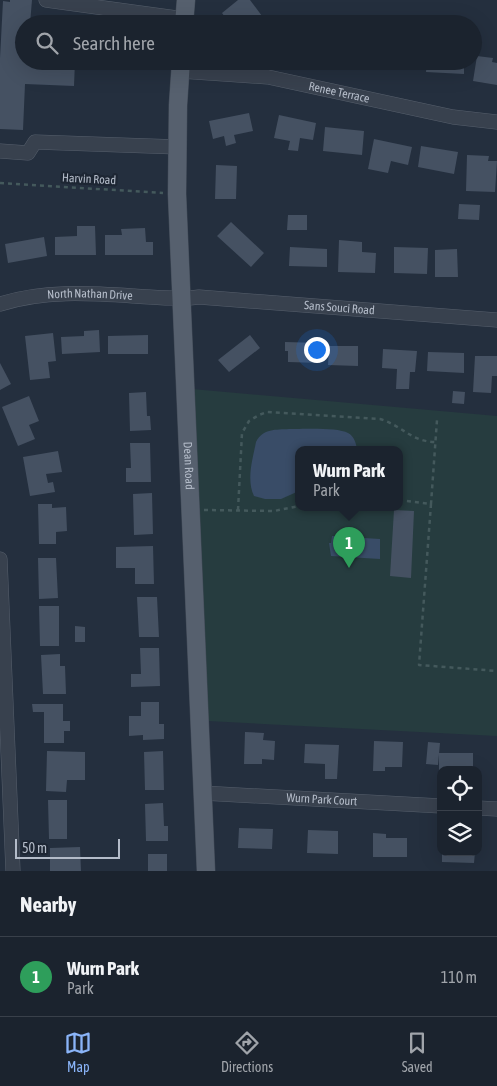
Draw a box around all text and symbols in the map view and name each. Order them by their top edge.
search box [15,15,482,70]
icon: search [33,29,61,57]
text: Search here [73,32,155,54]
street label: Renee Terrace [307,79,371,106]
street label: Harvin Road [62,171,116,187]
street label: North Nathan Drive [47,286,133,303]
street label: Sans Souci Road [304,298,375,318]
your location [304,337,330,363]
street label: Dean Road [181,441,197,490]
popup [295,446,403,511]
text: Wurn Park [313,459,385,481]
text: Park [313,481,340,499]
pin: 1 [333,527,365,568]
map controls [437,766,482,856]
button: locate [437,766,482,811]
street label: Wurn Park Court [286,791,358,808]
button: layers [437,811,482,856]
scale bar [15,836,120,859]
text: 50 m [22,840,47,856]
text: Nearby [20,892,76,916]
text: Wurn Park [67,957,139,979]
text: 1 [32,968,40,986]
text: 110 m [441,968,477,986]
text: Park [67,979,94,997]
tab: Map [64,1029,92,1075]
tab: Directions [221,1029,273,1075]
tab: Saved [402,1029,433,1075]

